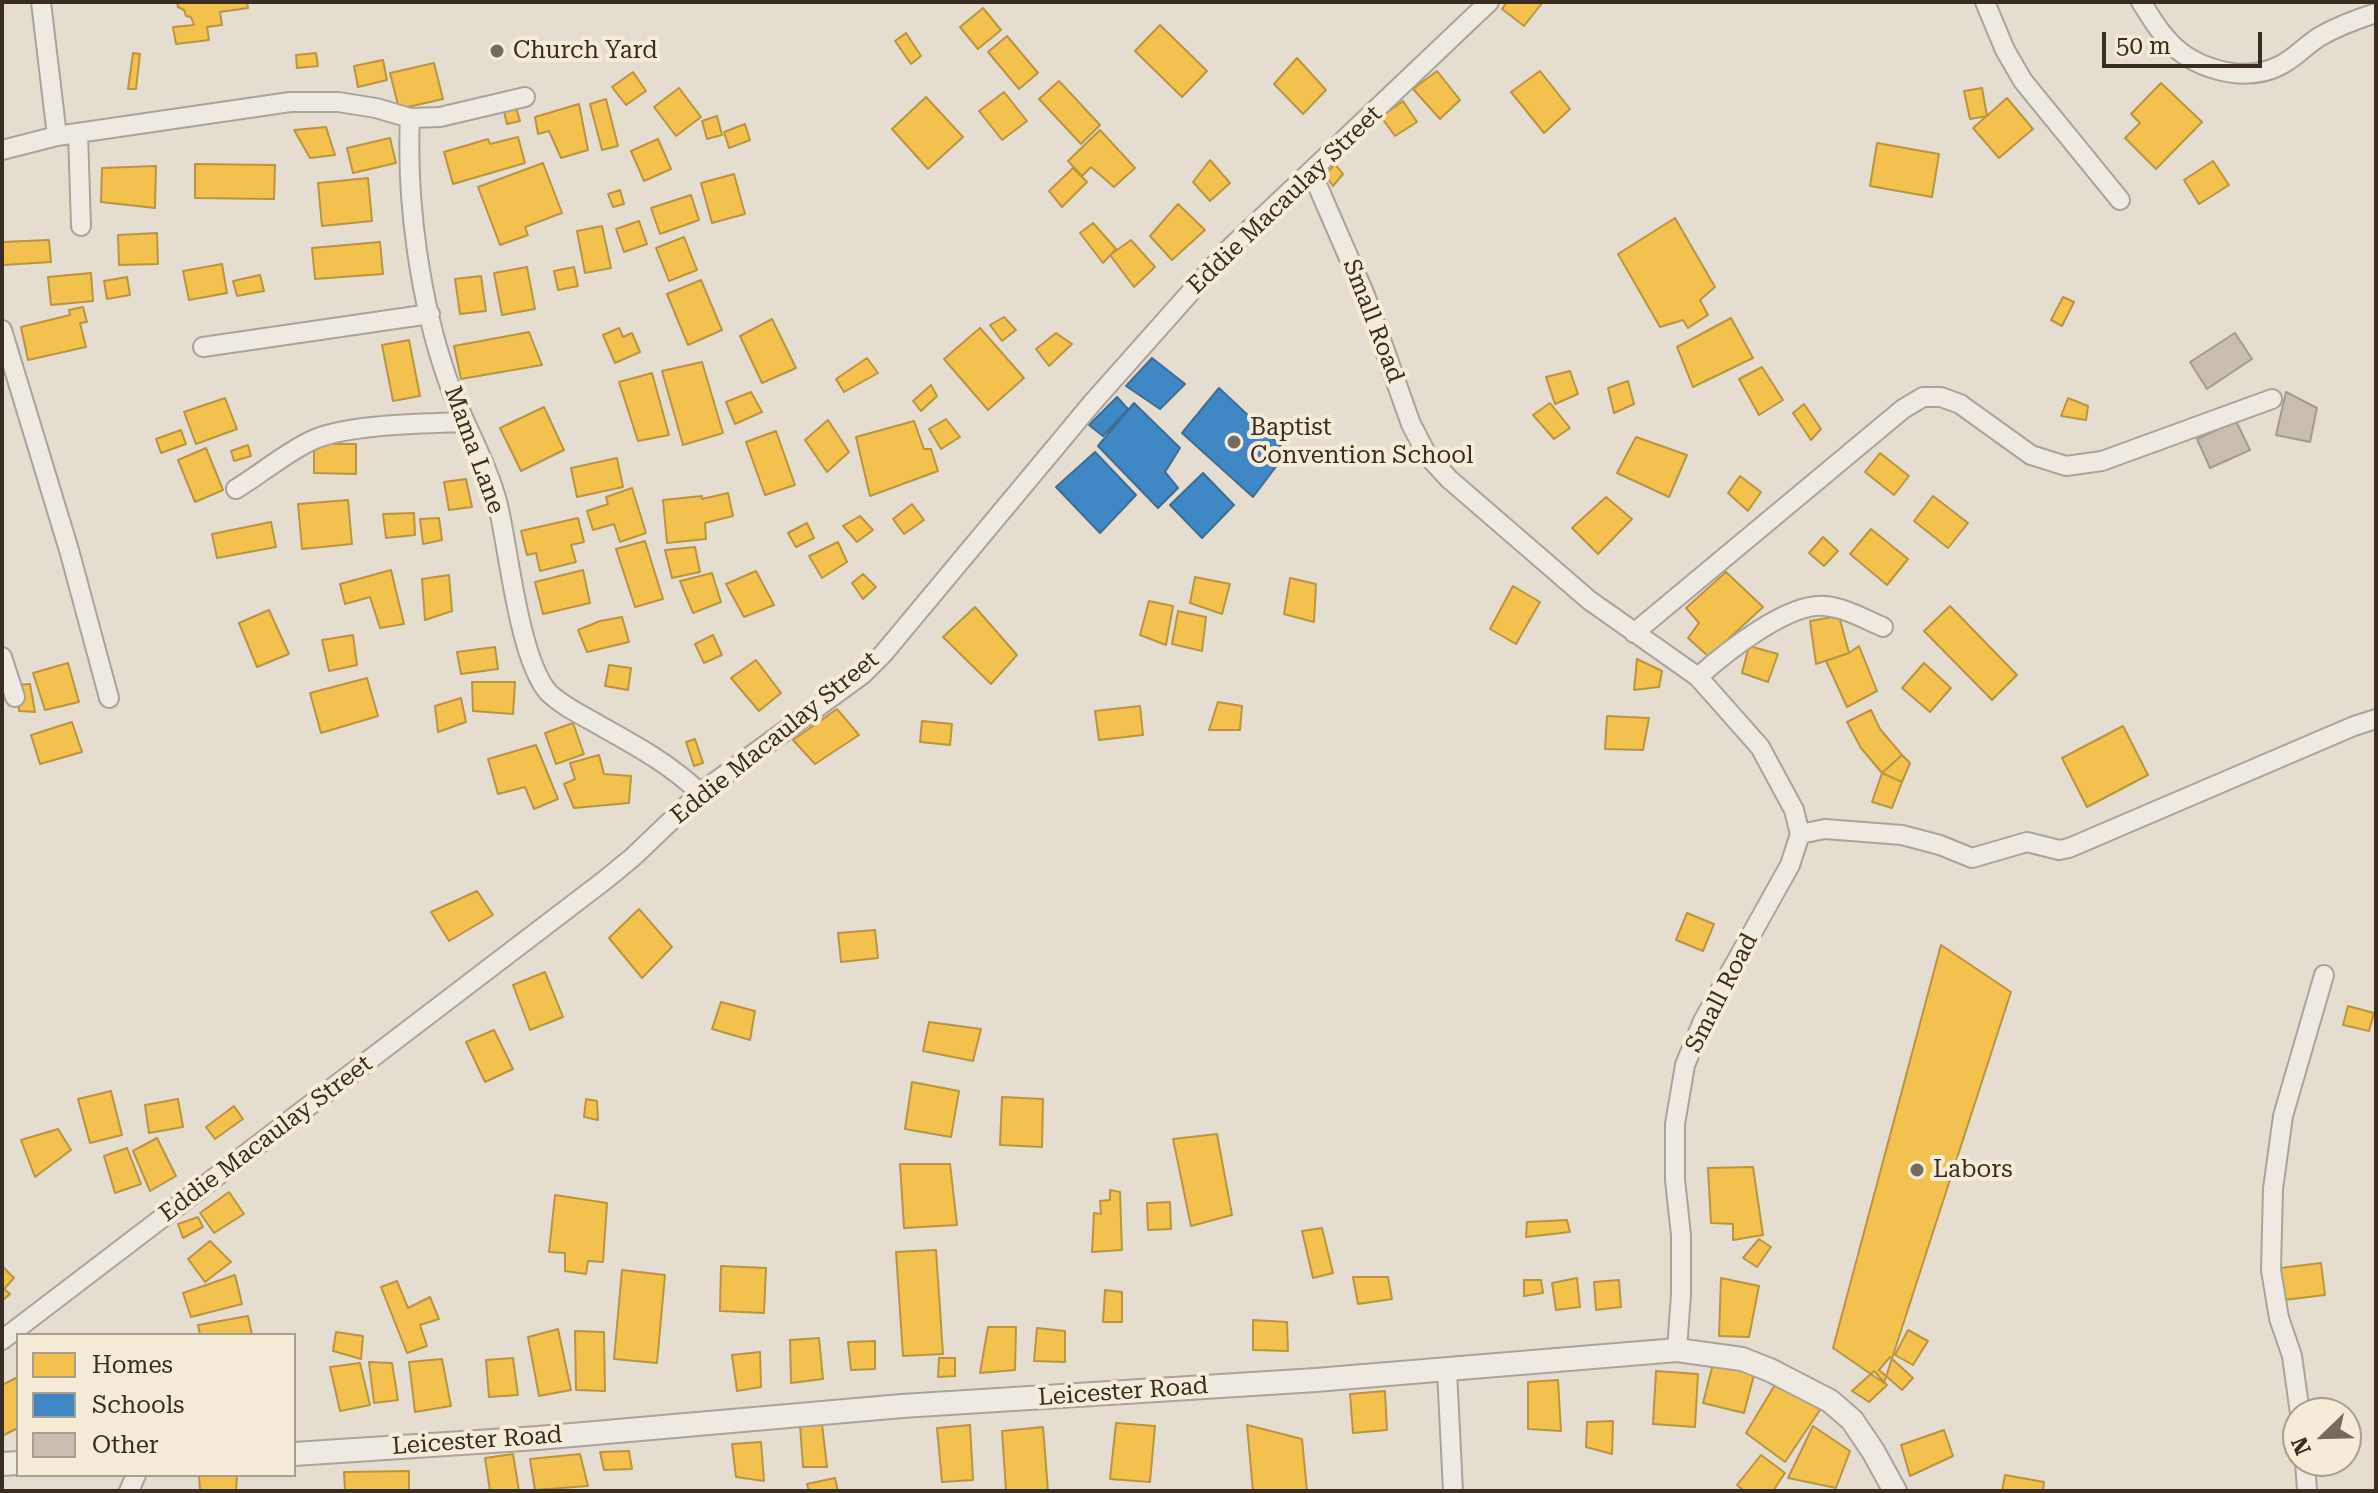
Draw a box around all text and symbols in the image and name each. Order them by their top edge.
scale bar [2106,16,2266,66]
text: 50 m [2116,32,2171,60]
place label: Church Yard [513,37,658,65]
marker: Church Yard [488,42,506,60]
street label: Eddie Macaulay Street [1182,100,1388,300]
street label: Small Road [1336,255,1410,387]
street label: Mama Lane [438,382,510,518]
place label: Baptist Convention School [1250,414,1473,470]
marker: Baptist Convention School [1225,433,1243,451]
street label: Eddie Macaulay Street [665,645,885,831]
street label: Small Road [1680,929,1764,1057]
street label: Eddie Macaulay Street [154,1050,378,1228]
place label: Labors [1933,1156,2013,1184]
marker: Labors [1908,1161,1926,1179]
legend [16,1333,296,1477]
text: Homes [92,1351,173,1379]
street label: Leicester Road [1037,1372,1209,1412]
text: Schools [92,1391,185,1419]
north arrow [2282,1397,2362,1477]
street label: Leicester Road [391,1421,563,1461]
text: Other [92,1431,159,1459]
text: N [2286,1433,2316,1458]

